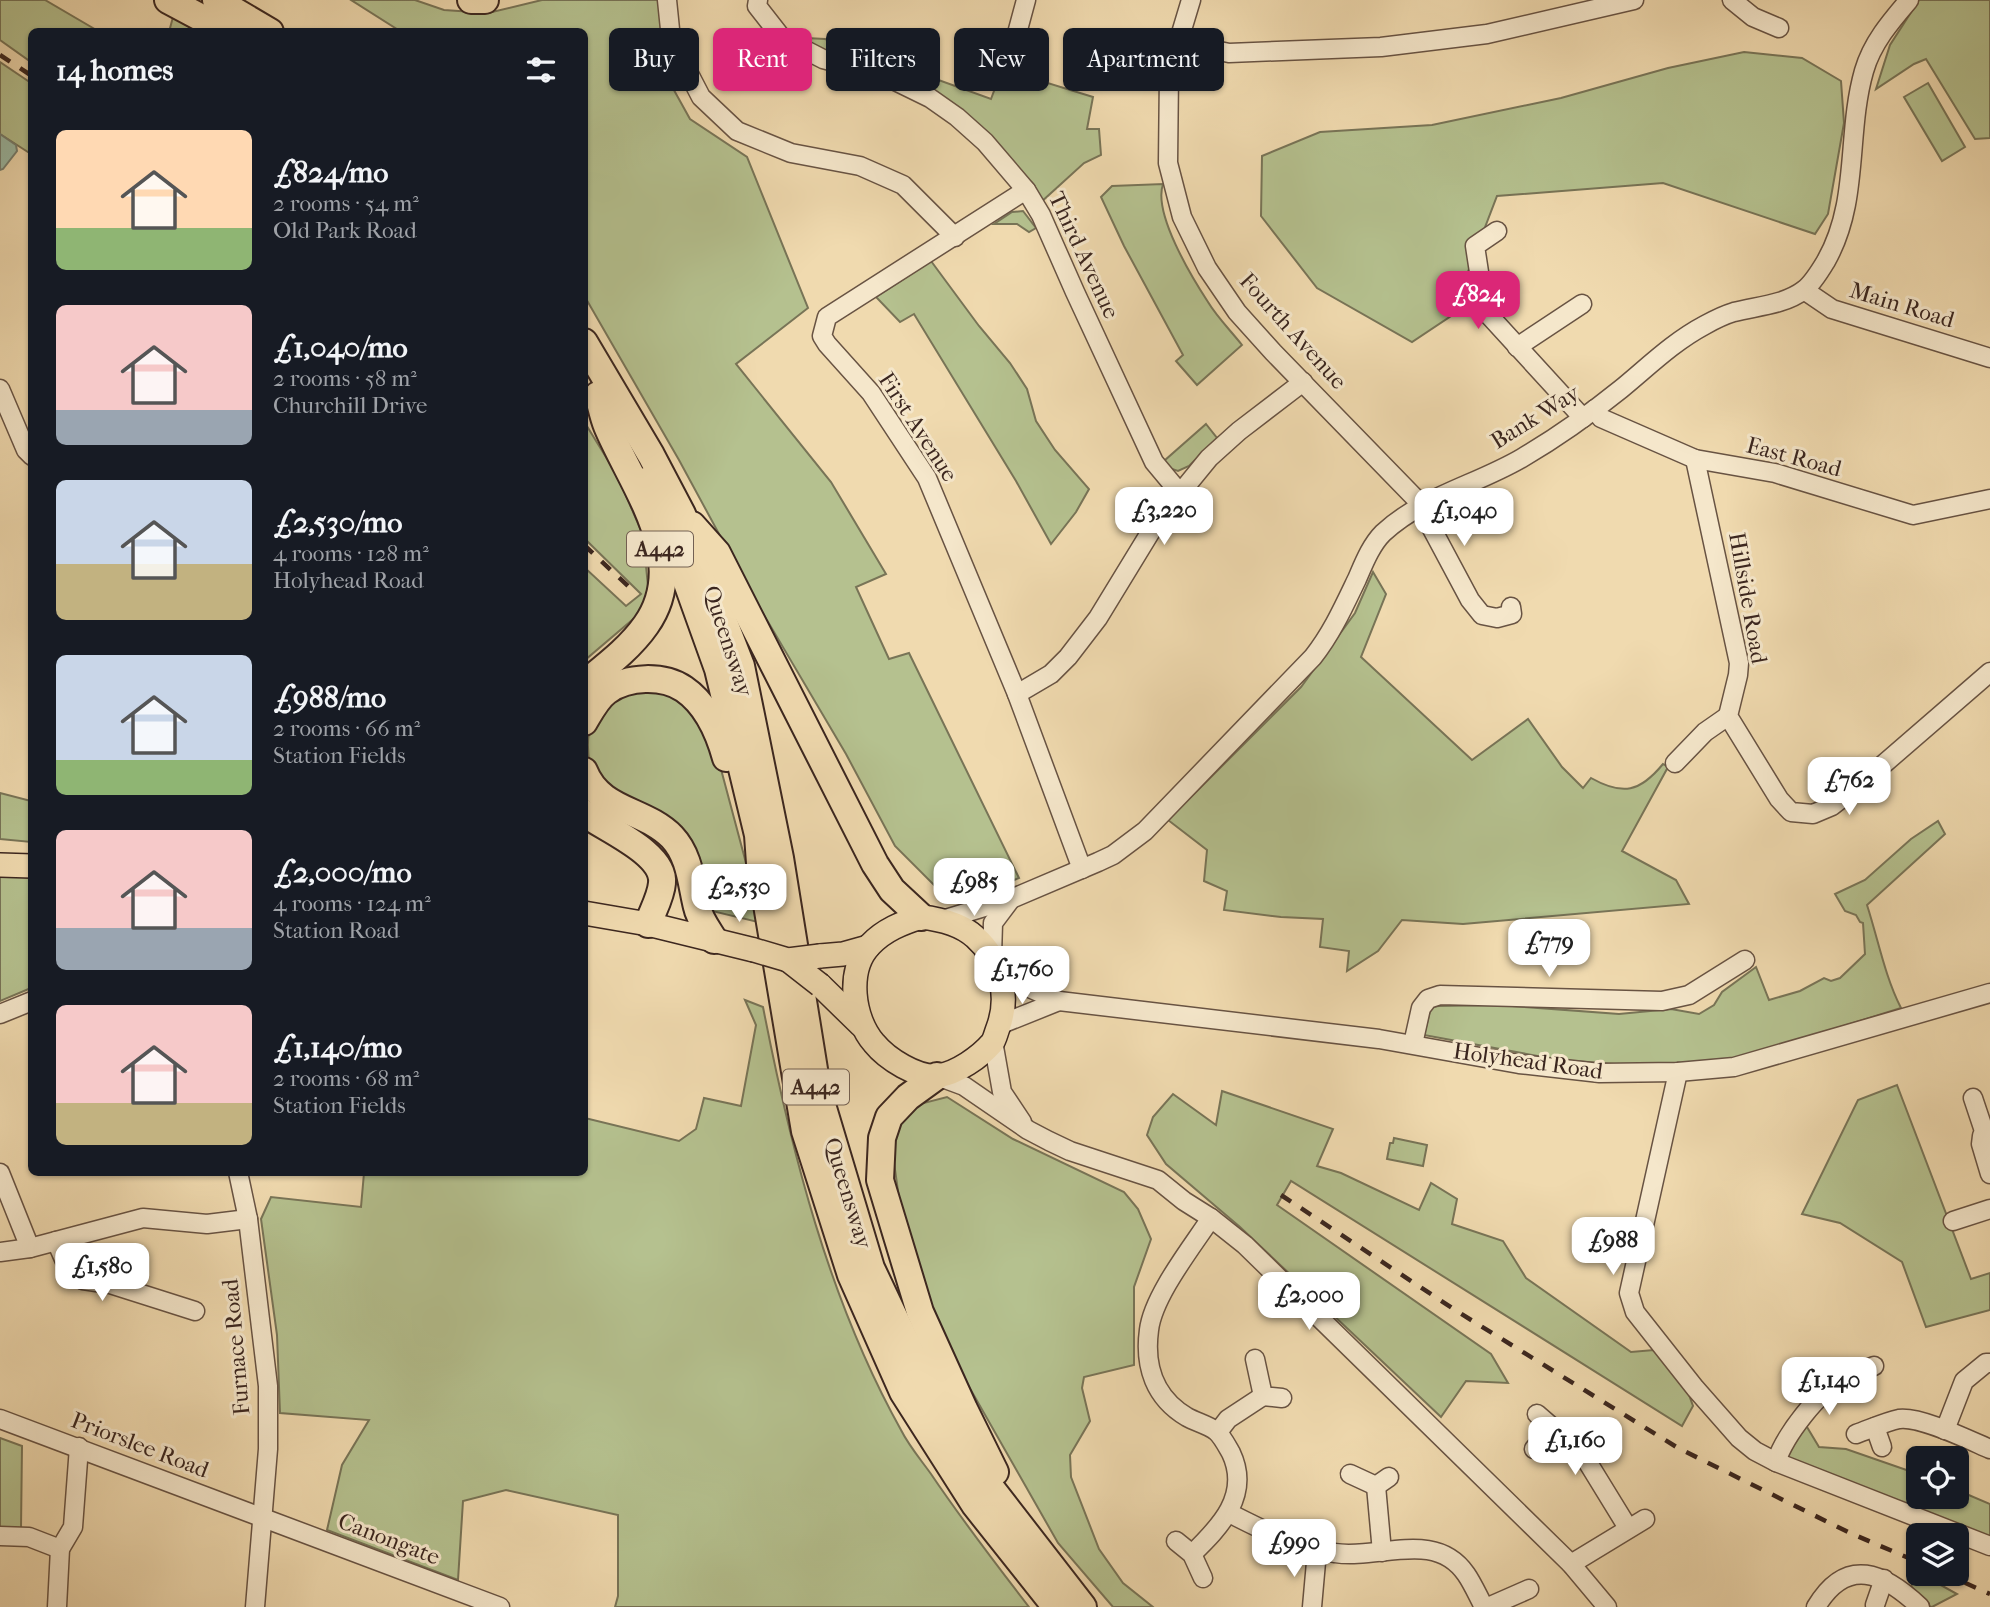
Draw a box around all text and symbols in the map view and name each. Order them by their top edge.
chip: Buy [609,28,699,91]
chip: Rent [713,28,812,91]
chip: Filters [826,28,940,91]
chip: New [954,28,1049,91]
chip: Apartment [1063,28,1224,91]
icon: filters [522,51,560,89]
text: 14 homes [56,53,173,88]
text: £824/mo [273,155,389,190]
icon: home [112,158,196,242]
street label: Third Avenue [1043,187,1125,323]
text: 2 rooms · 54 m² [273,190,419,217]
text: Old Park Road [273,217,417,244]
street label: Fourth Avenue [1234,267,1352,395]
pin: £824 [1437,272,1519,331]
street label: Main Road [1846,276,1958,334]
text: £824 [1452,280,1504,307]
text: £1,040/mo [273,330,408,365]
icon: home [112,333,196,417]
text: 2 rooms · 58 m² [273,365,417,392]
street label: First Avenue [873,367,963,487]
street label: Bank Way [1486,379,1585,455]
text: Churchill Drive [273,392,427,419]
street label: East Road [1743,431,1845,483]
pin: £3,220 [1107,488,1221,547]
pin: £1,040 [1407,489,1521,548]
text: £3,220 [1131,496,1197,523]
text: £1,040 [1430,497,1498,524]
text: £2,530/mo [273,505,403,540]
icon: home [112,508,196,592]
street label: Hillside Road [1723,530,1773,666]
road number: A442 [627,532,693,566]
text: 4 rooms · 128 m² [273,540,429,567]
text: Holyhead Road [273,567,424,594]
street label: Queensway [697,582,759,700]
text: £988/mo [273,680,386,715]
icon: home [112,683,196,767]
text: 2 rooms · 66 m² [273,715,420,742]
text: Station Fields [273,742,406,769]
pin: £762 [1808,758,1890,817]
text: £762 [1824,766,1874,793]
text: £2,000/mo [273,855,412,890]
icon: home [112,858,196,942]
pin: £985 [933,858,1015,918]
pin: £2,530 [682,864,796,924]
text: £985 [950,867,998,894]
text: £2,530 [707,873,771,900]
text: 4 rooms · 124 m² [273,890,431,917]
text: Station Road [273,917,400,944]
pin: £779 [1508,920,1590,979]
text: £779 [1524,928,1574,955]
pin: £1,760 [965,946,1079,1006]
text: £1,760 [990,955,1054,982]
text: £1,140/mo [273,1030,402,1065]
icon: home [112,1033,196,1117]
street label: Holyhead Road [1451,1037,1605,1085]
text: 2 rooms · 68 m² [273,1065,419,1092]
road number: A442 [783,1070,849,1104]
text: Station Fields [273,1092,406,1119]
street label: Queensway [818,1134,878,1252]
pin: £988 [1572,1218,1654,1277]
text: £988 [1588,1226,1638,1253]
pin: £1,580 [45,1244,159,1303]
text: £1,580 [71,1252,133,1279]
pin: £2,000 [1252,1272,1366,1332]
street label: Furnace Road [217,1277,255,1416]
text: £2,000 [1274,1281,1344,1308]
pin: £1,140 [1772,1358,1886,1417]
text: £1,140 [1798,1366,1860,1393]
street label: Priorslee Road [67,1406,213,1484]
pin: £1,160 [1518,1418,1632,1477]
text: £1,160 [1544,1426,1606,1453]
map controls [1906,1446,1969,1586]
button: locate [1906,1446,1969,1509]
street label: Canongate [334,1507,444,1571]
pin: £990 [1253,1520,1335,1579]
button: layers [1906,1523,1969,1586]
text: £990 [1268,1528,1320,1555]

